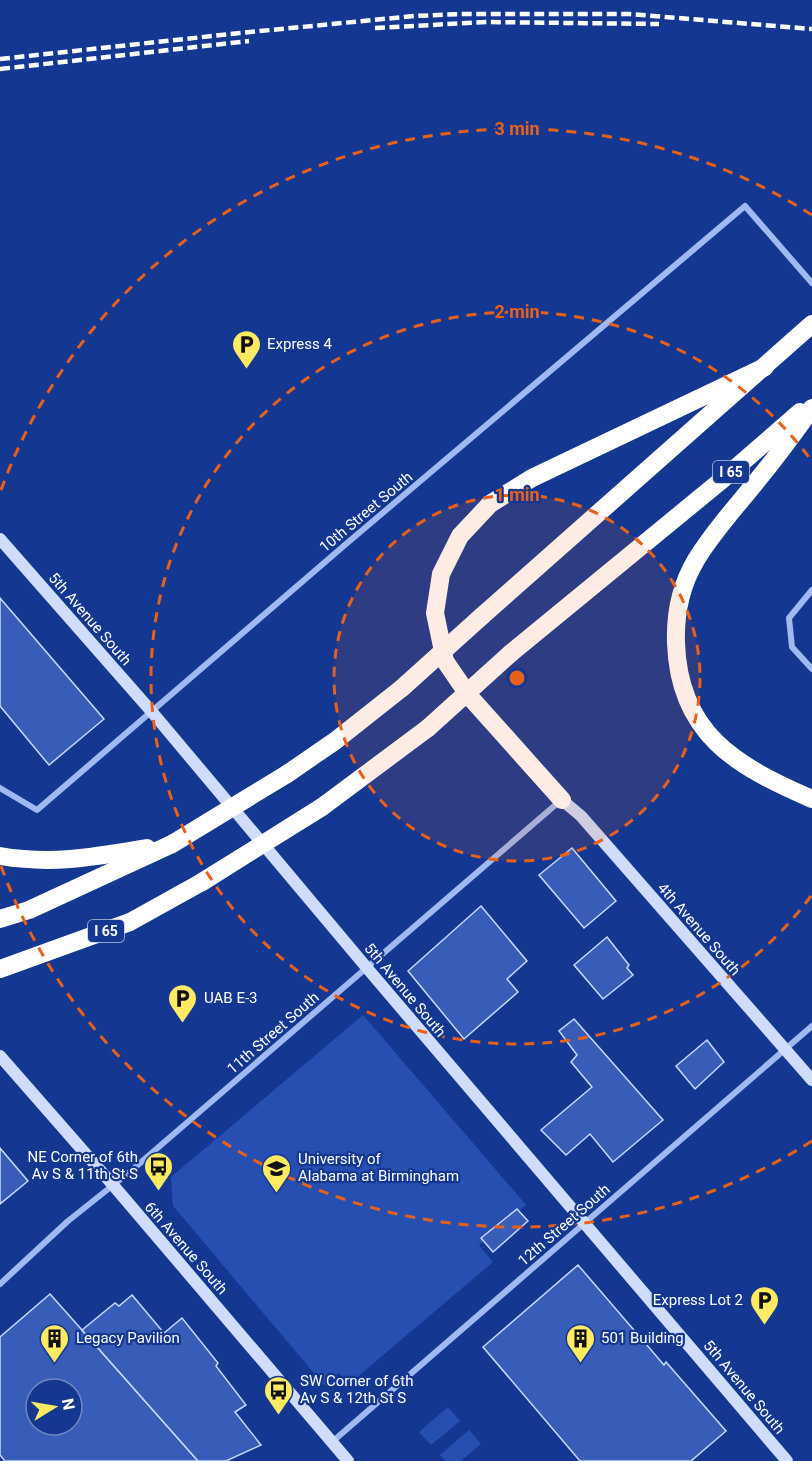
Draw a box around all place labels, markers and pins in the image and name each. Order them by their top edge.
parking icon: Express 4 [230,328,262,370]
place label: Express 4 [267,335,332,353]
centre of rings [507,668,527,688]
parking icon: UAB E-3 [167,982,199,1024]
place label: UAB E-3 [204,989,258,1007]
place label: NE Corner of 6th Av S & 11th St S [28,1148,138,1183]
bus stop icon: NE Corner of 6th Av S & 11th St S [143,1150,175,1192]
place label: University of Alabama at Birmingham [298,1150,459,1185]
school or university icon: University of Alabama at Birmingham [261,1152,293,1194]
parking icon: Express Lot 2 [748,1284,780,1326]
place label: Express Lot 2 [653,1291,743,1309]
building icon: Legacy Pavilion [39,1322,71,1364]
building icon: 501 Building [564,1322,596,1364]
place label: Legacy Pavilion [76,1329,180,1347]
place label: 501 Building [601,1329,684,1347]
place label: SW Corner of 6th Av S & 12th St S [300,1372,413,1407]
bus stop icon: SW Corner of 6th Av S & 12th St S [263,1374,295,1416]

